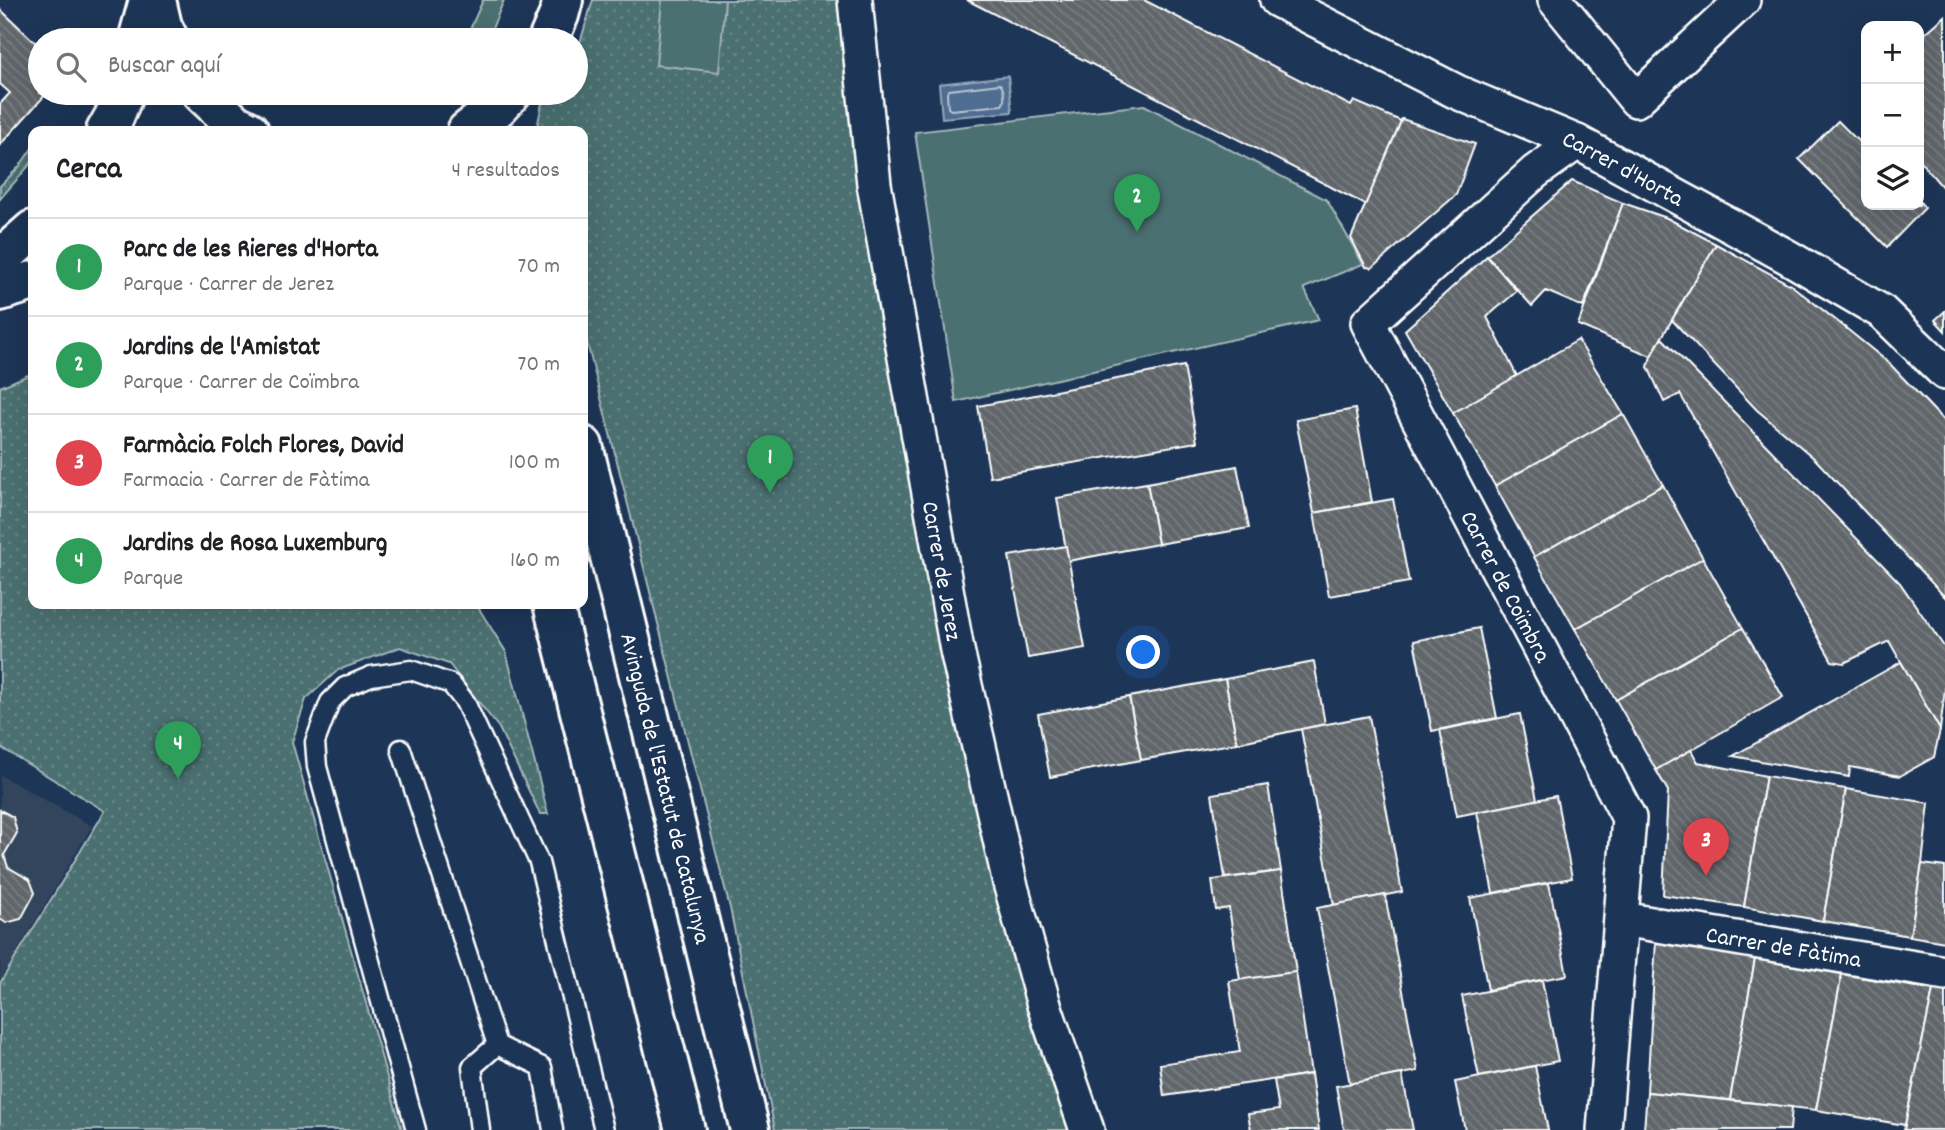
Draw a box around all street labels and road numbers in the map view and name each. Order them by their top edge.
street label: Carrer d'Horta [1556,124,1690,217]
street label: Carrer de Jerez [911,499,969,644]
street label: Carrer de Coïmbra [1450,505,1558,670]
street label: Avinguda de l'Estatut de Catalunya [609,630,718,948]
street label: Carrer de Fàtima [1703,919,1864,979]

